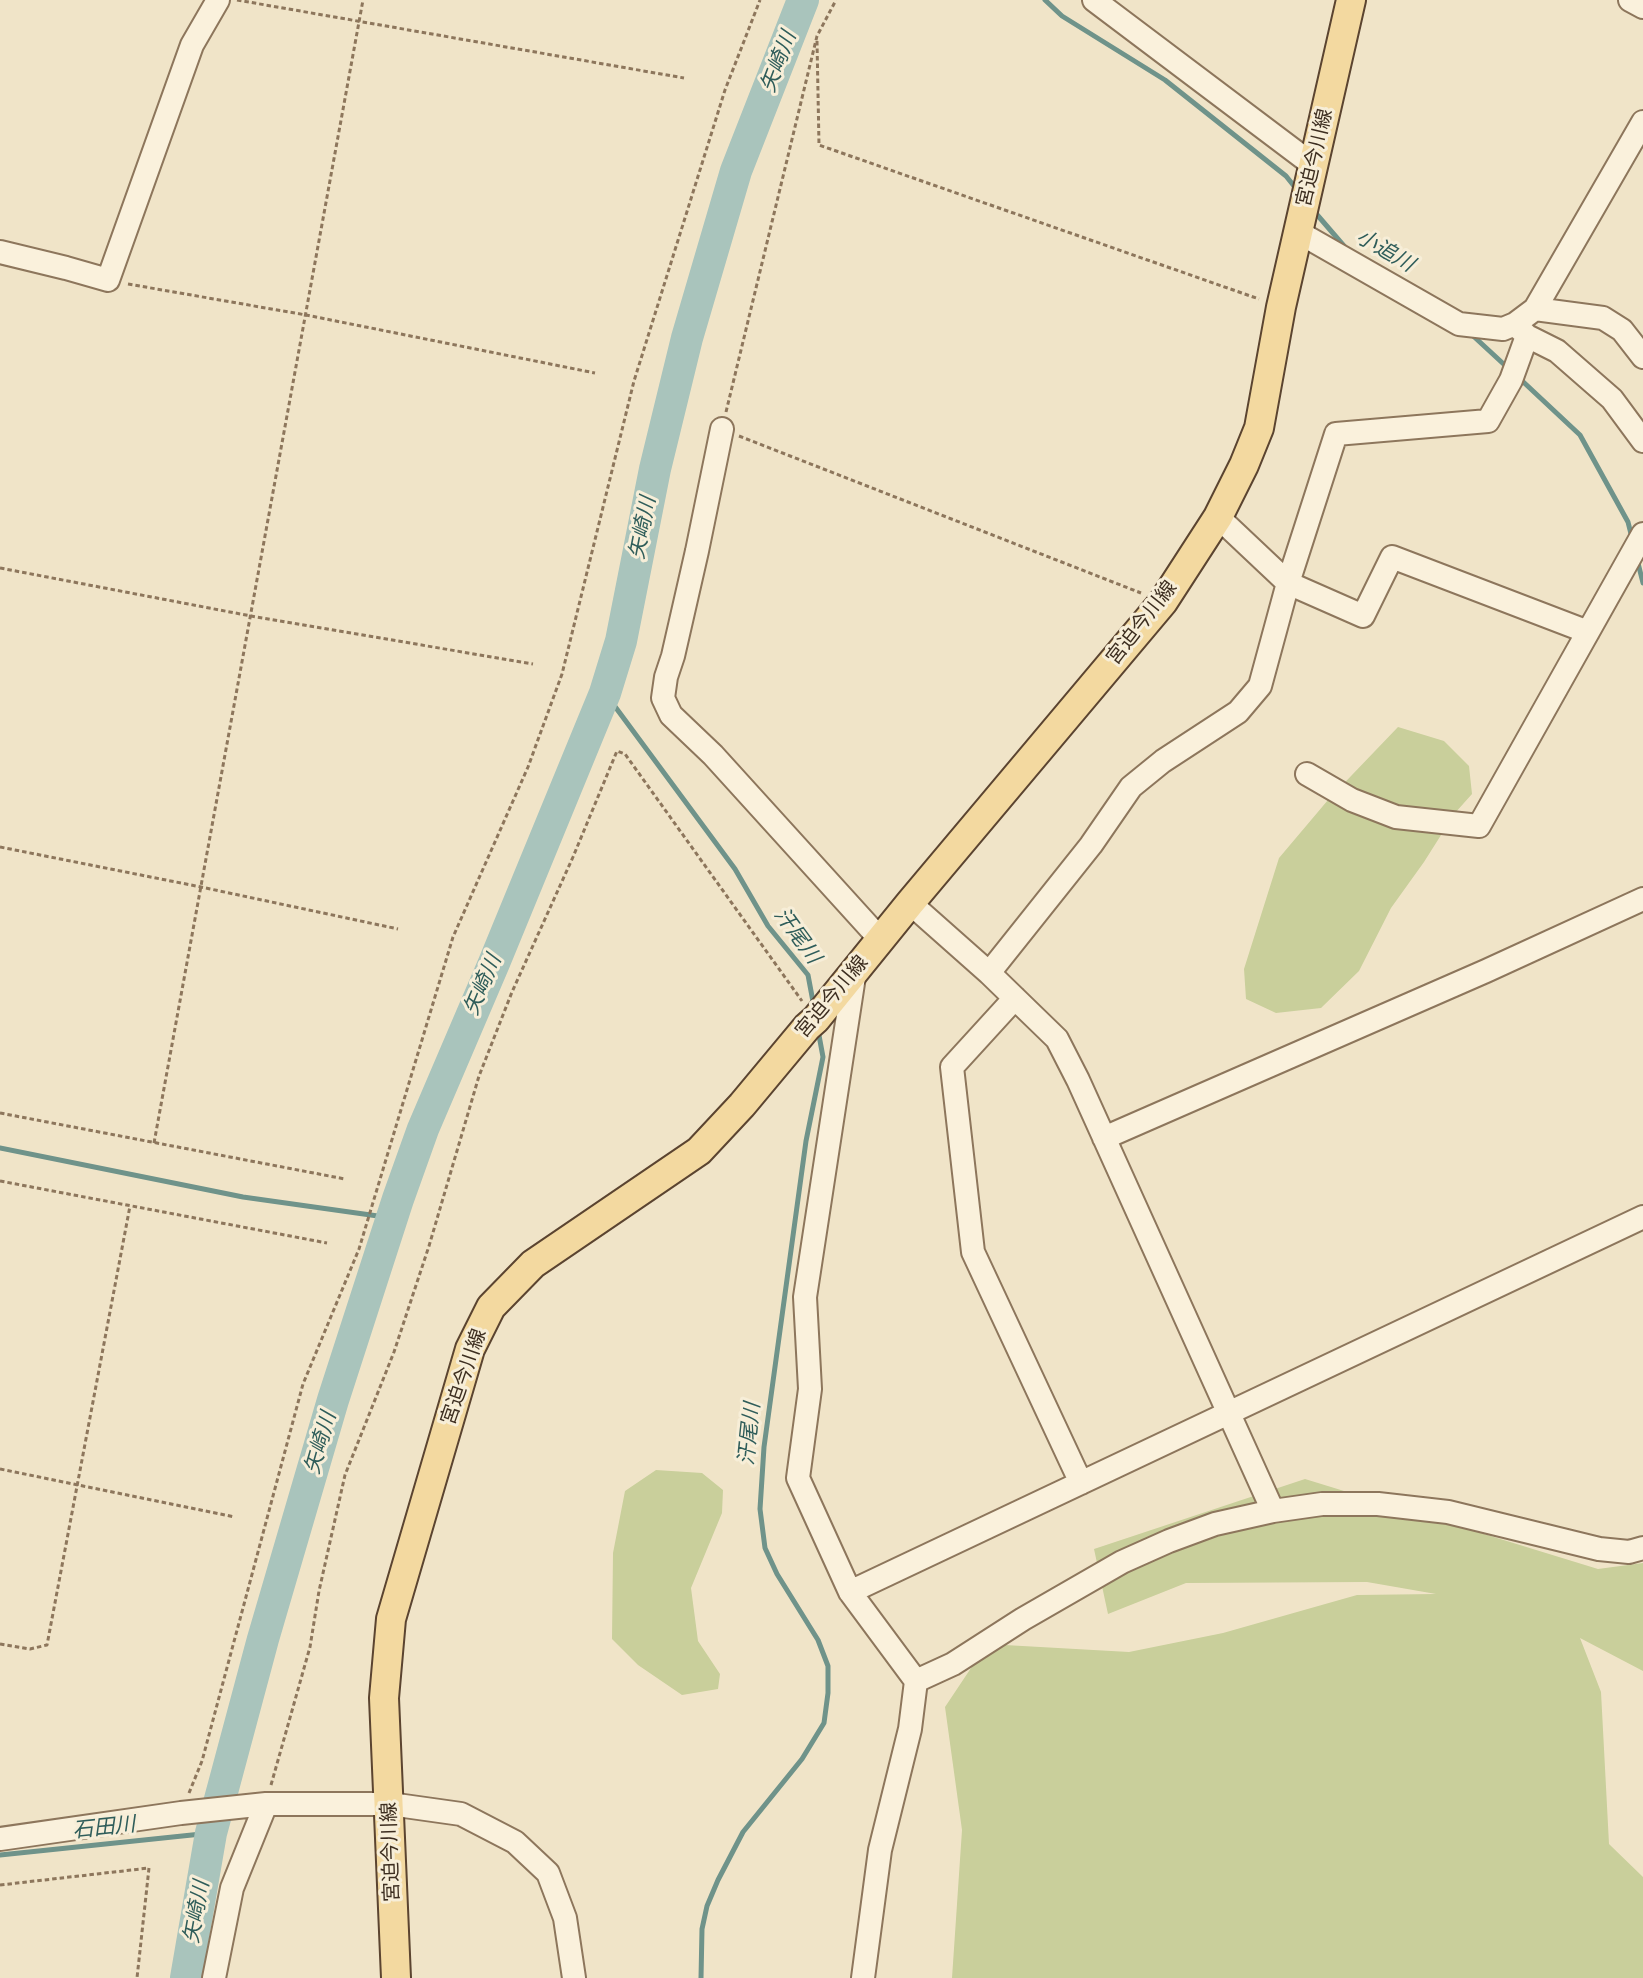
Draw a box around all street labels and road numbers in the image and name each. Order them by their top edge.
street label: 宮迫今川線 [1292,107,1338,209]
street label: 宮迫今川線 [1102,576,1182,670]
street label: 宮迫今川線 [791,951,873,1043]
street label: 宮迫今川線 [436,1326,492,1428]
street label: 宮迫今川線 [377,1802,405,1902]

